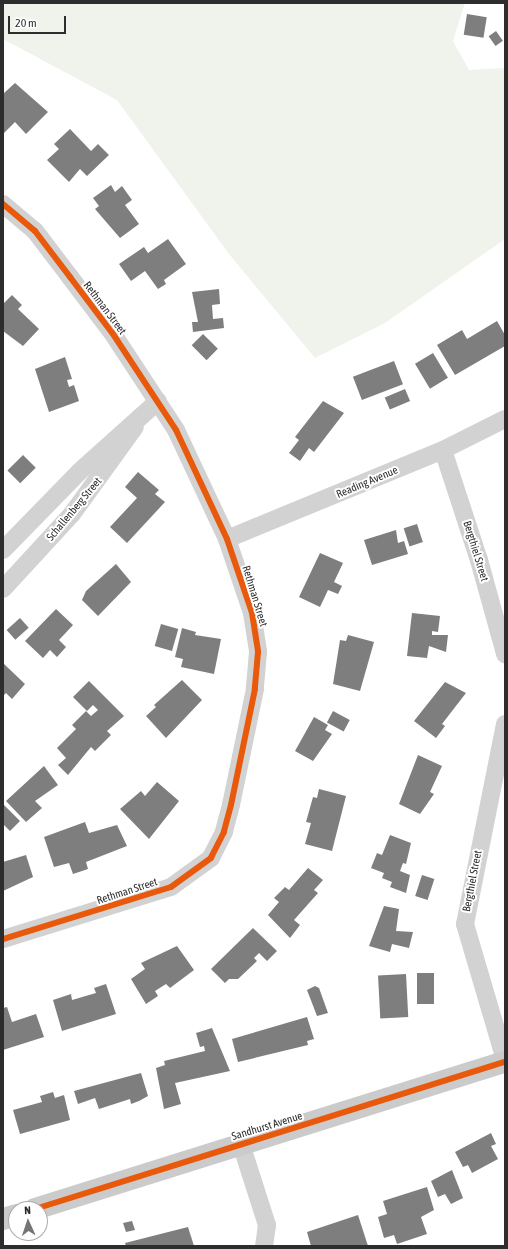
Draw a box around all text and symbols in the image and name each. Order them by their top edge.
scale bar [10,8,68,34]
text: 20 m [15,16,37,30]
street label: Rethman Street [81,279,129,337]
street label: Reading Avenue [334,463,400,501]
street label: Schallenberg Street [44,475,104,543]
street label: Bergthiel Street [461,519,491,583]
street label: Rethman Street [239,564,271,628]
street label: Bergthiel Street [460,849,484,913]
street label: Rethman Street [95,875,159,907]
street label: Sandhurst Avenue [230,1109,304,1143]
north arrow [8,1201,48,1241]
text: N [24,1204,31,1216]

